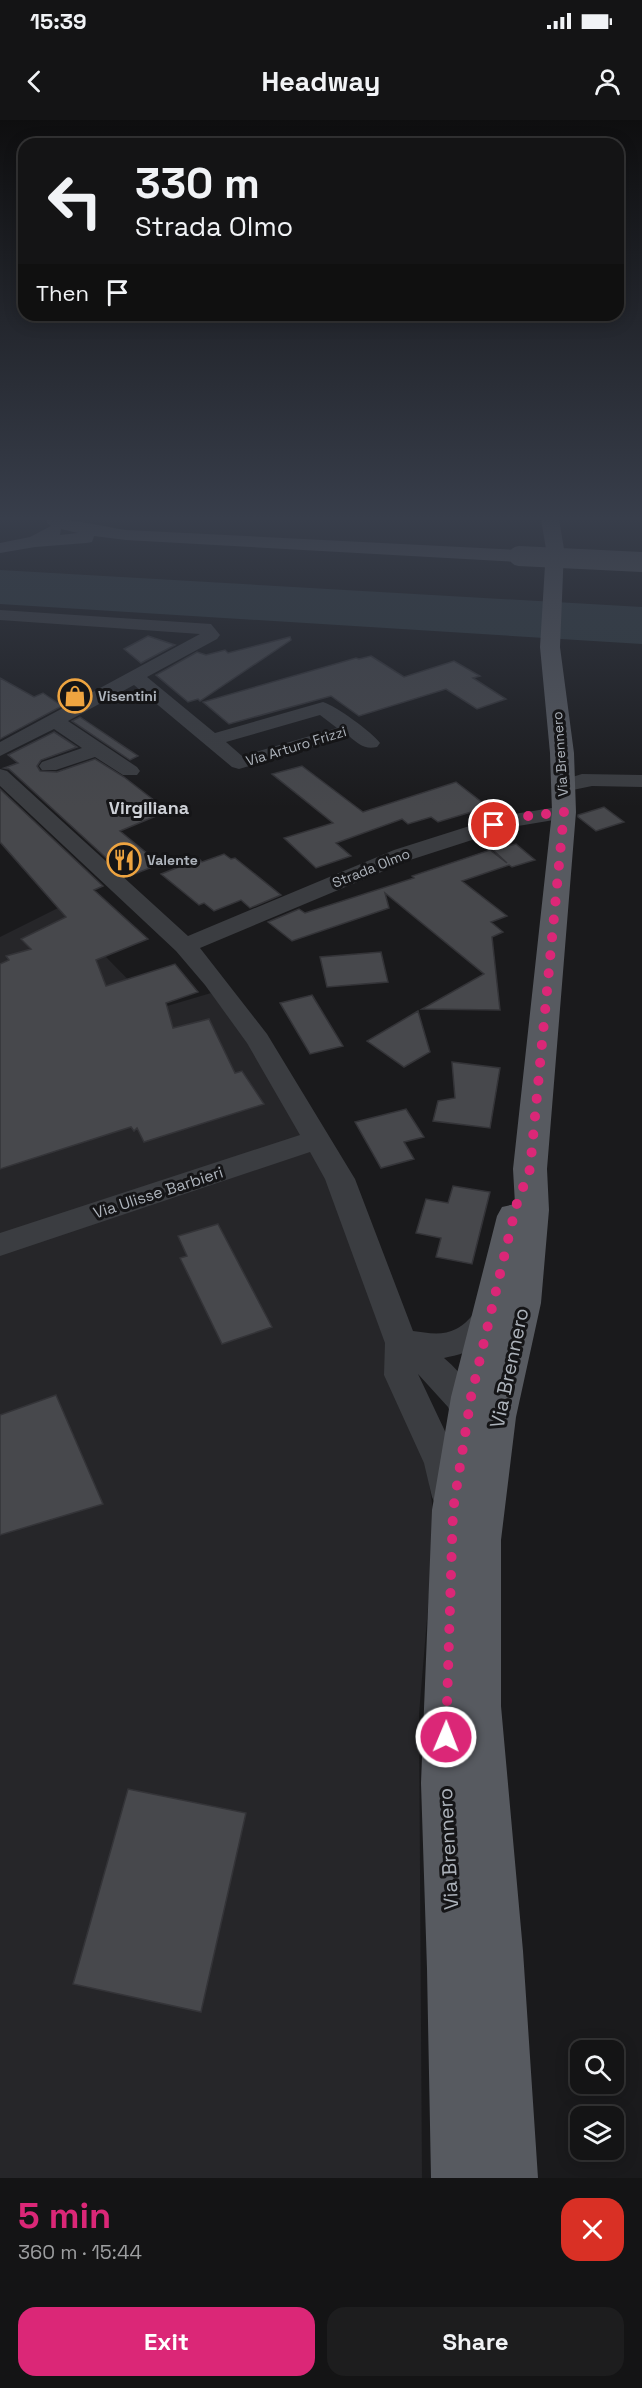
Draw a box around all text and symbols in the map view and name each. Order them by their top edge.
text: 15:39 [30,7,87,35]
text: Headway [262,64,380,99]
icon: back [18,65,51,98]
icon: person [591,65,624,98]
text: 330 m [135,157,260,210]
icon: left [36,162,114,240]
text: Strada Olmo [135,209,293,244]
icon: arrive [101,276,134,309]
text: Then [36,279,89,307]
shop icon: Visentini [57,678,93,714]
place label: Visentini [98,687,157,705]
street label: Via Brennero [548,711,572,797]
street label: Via Arturo Frizzi [244,722,348,770]
district label: Virgiliana [109,796,190,819]
pin [468,799,519,850]
icon: arrive [477,808,510,841]
restaurant icon: Valente [106,842,142,878]
street label: Strada Olmo [330,844,412,892]
place label: Valente [147,851,198,869]
street label: Via Ulisse Barbieri [90,1162,226,1223]
street label: Via Brennero [484,1306,534,1430]
position arrow [414,1705,478,1769]
street label: Via Brennero [432,1787,464,1911]
map controls [570,2040,624,2160]
button: search [570,2040,624,2094]
button: layers [570,2106,624,2160]
text: 5 min [18,2193,111,2239]
button: close [561,2198,624,2261]
text: 360 m · 15:44 [18,2239,142,2265]
button: Exit [18,2307,315,2376]
button: Share [327,2307,624,2376]

